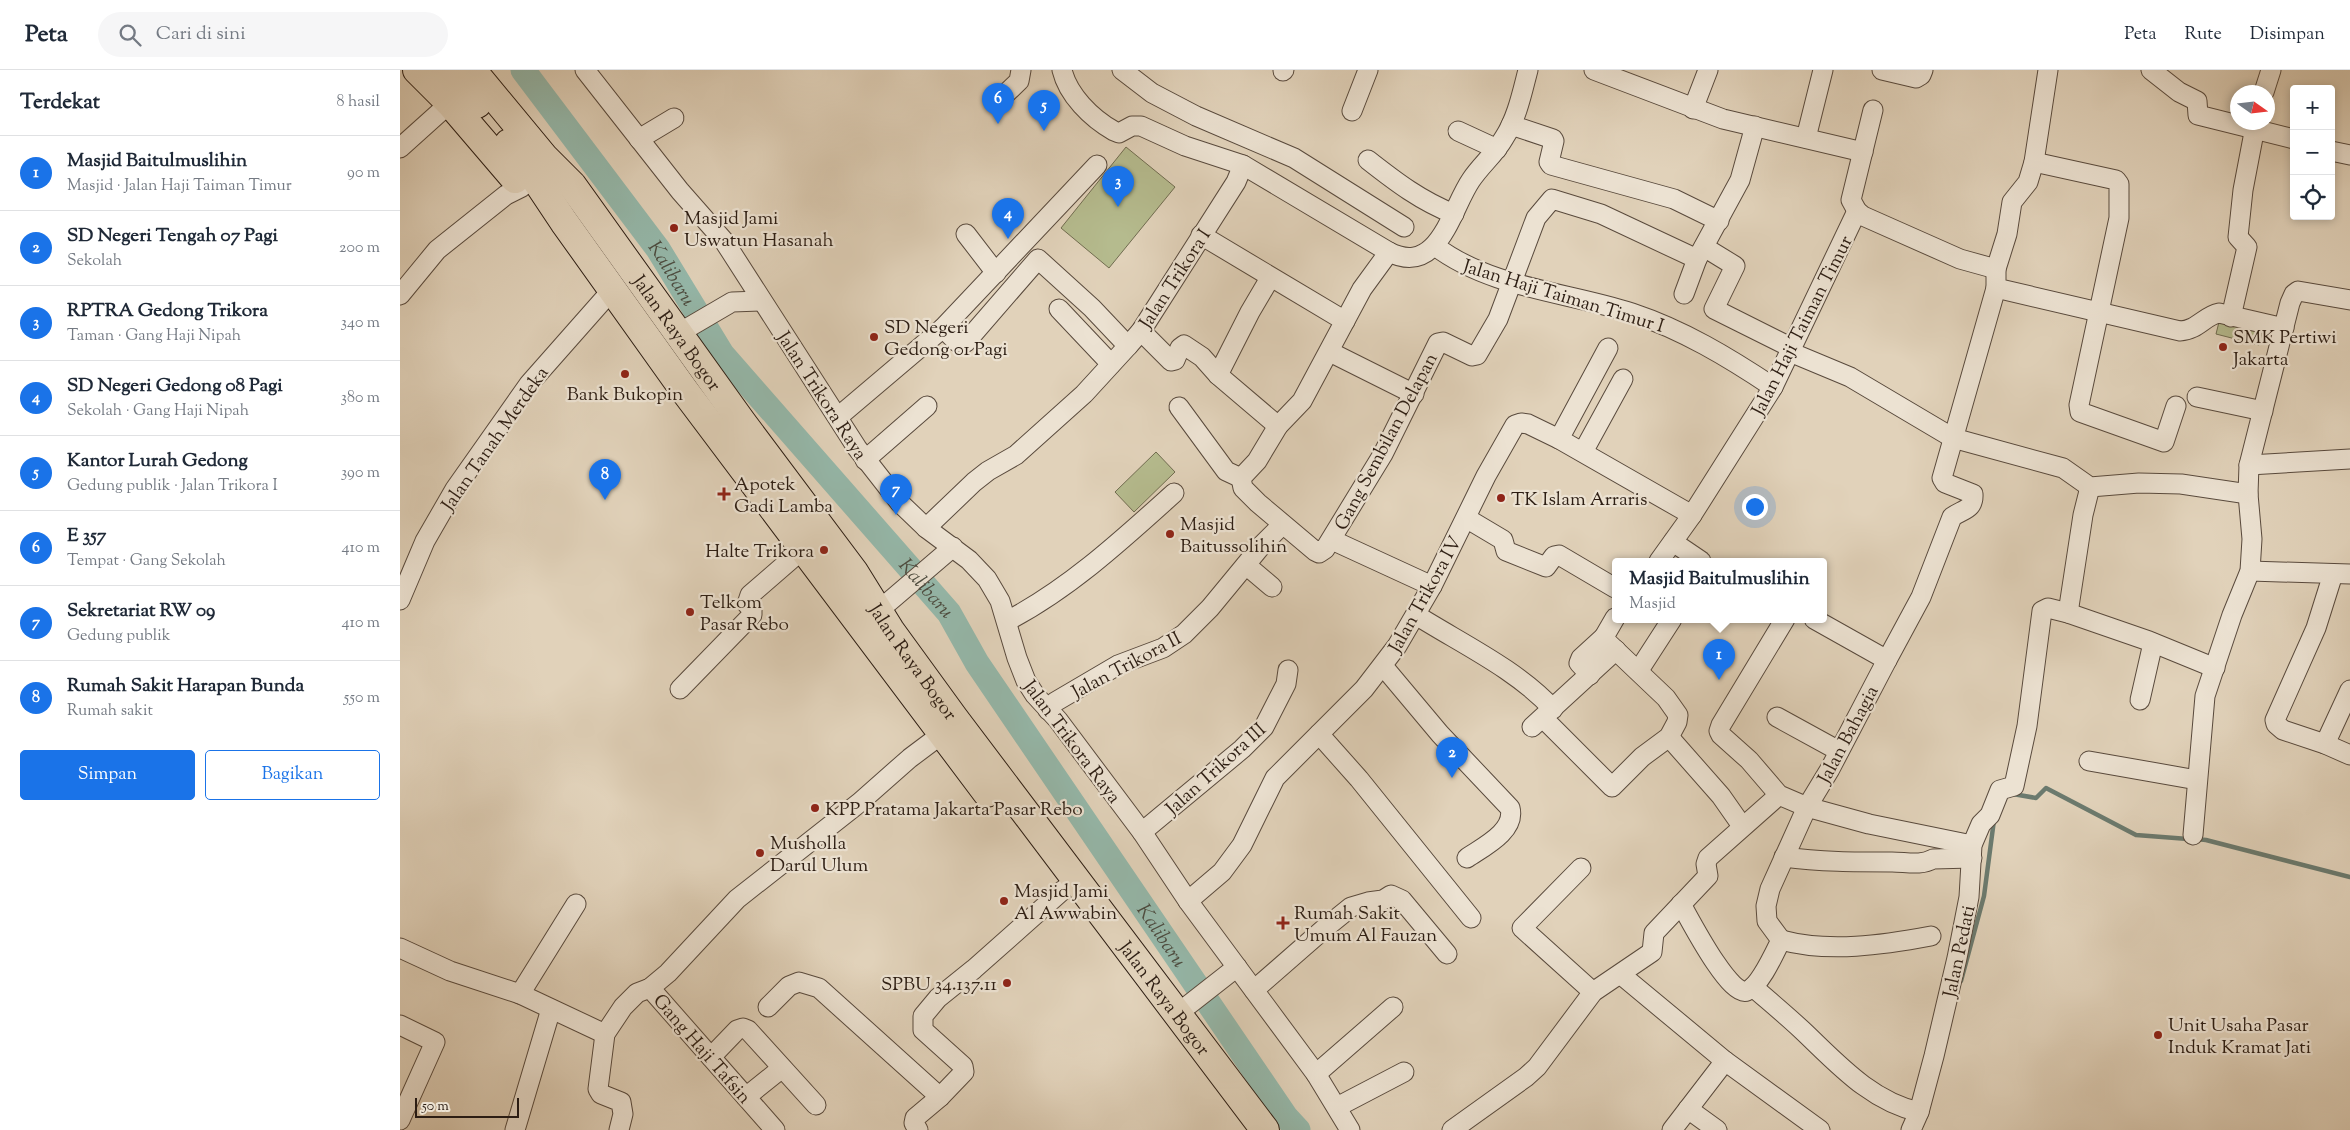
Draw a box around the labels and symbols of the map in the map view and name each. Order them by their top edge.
pin: 6 [982,83,1014,124]
north arrow [2230,85,2275,130]
pin: 5 [1028,90,1060,131]
pin: 3 [1102,166,1134,207]
pin: 4 [992,198,1024,239]
place label: Masjid Jami Uswatun Hasanah [684,206,834,255]
marker: Masjid Jami Uswatun Hasanah [668,222,680,234]
street label: Jalan Trikora I [1133,224,1219,336]
street label: Jalan Haji Taiman Timur [1746,231,1860,422]
water label: Kalibaru [639,235,702,313]
street label: Jalan Haji Taiman Timur I [1458,254,1667,341]
street label: Jalan Raya Bogor [624,270,727,398]
place label: SD Negeri Gedong 01 Pagi [884,315,1008,364]
place label: SMK Pertiwi Jakarta [2232,325,2337,374]
street label: Jalan Trikora Raya [769,326,873,466]
marker: SD Negeri Gedong 01 Pagi [868,331,880,343]
marker: SMK Pertiwi Jakarta [2217,341,2229,353]
street label: Gang Sembilan Delapan [1329,349,1446,536]
street label: Jalan Tanah Merdeka [435,362,556,518]
marker: Bank Bukopin [619,368,631,380]
place label: Bank Bukopin [567,382,683,409]
pin: 8 [589,459,621,500]
place label: Apotek Gadi Lamba [734,472,833,521]
pin: 7 [880,474,912,515]
place label: TK Islam Arraris [1511,487,1647,514]
marker: Apotek Gadi Lamba [718,488,730,500]
marker: TK Islam Arraris [1495,492,1507,504]
your location [1742,494,1768,520]
place label: Masjid Baitussolihin [1180,512,1287,561]
marker: Masjid Baitussolihin [1164,528,1176,540]
street label: Jalan Trikora IV [1382,532,1469,659]
place label: Halte Trikora [705,539,814,566]
marker: Halte Trikora [818,544,830,556]
water label: Kalibaru [890,553,960,626]
place label: Telkom Pasar Rebo [700,590,789,639]
street label: Jalan Raya Bogor [860,598,962,727]
marker: Telkom Pasar Rebo [684,606,696,618]
street label: Jalan Trikora II [1067,626,1187,707]
pin: 1 [1703,639,1735,680]
street label: Jalan Trikora Raya [1015,674,1127,810]
street label: Jalan Bahagia [1812,681,1886,790]
street label: Jalan Trikora III [1160,717,1273,823]
pin: 2 [1436,737,1468,778]
place label: KPP Pratama Jakarta Pasar Rebo [825,797,1083,824]
marker: KPP Pratama Jakarta Pasar Rebo [809,802,821,814]
place label: Musholla Darul Ulum [770,831,868,880]
marker: Musholla Darul Ulum [754,847,766,859]
place label: Masjid Jami Al Awwabin [1014,879,1117,928]
marker: Masjid Jami Al Awwabin [998,895,1010,907]
water label: Kalibaru [1128,899,1193,975]
place label: Rumah Sakit Umum Al Fauzan [1294,901,1437,950]
street label: Jalan Pedati [1937,903,1983,1001]
marker: Rumah Sakit Umum Al Fauzan [1276,916,1290,930]
street label: Jalan Raya Bogor [1110,936,1215,1062]
place label: SPBU 34.137.11 [881,972,998,999]
marker: SPBU 34.137.11 [1001,977,1013,989]
street label: Gang Haji Tafsin [646,989,757,1111]
place label: Unit Usaha Pasar Induk Kramat Jati [2168,1013,2311,1062]
marker: Unit Usaha Pasar Induk Kramat Jati [2152,1029,2164,1041]
scale bar [415,1095,519,1118]

